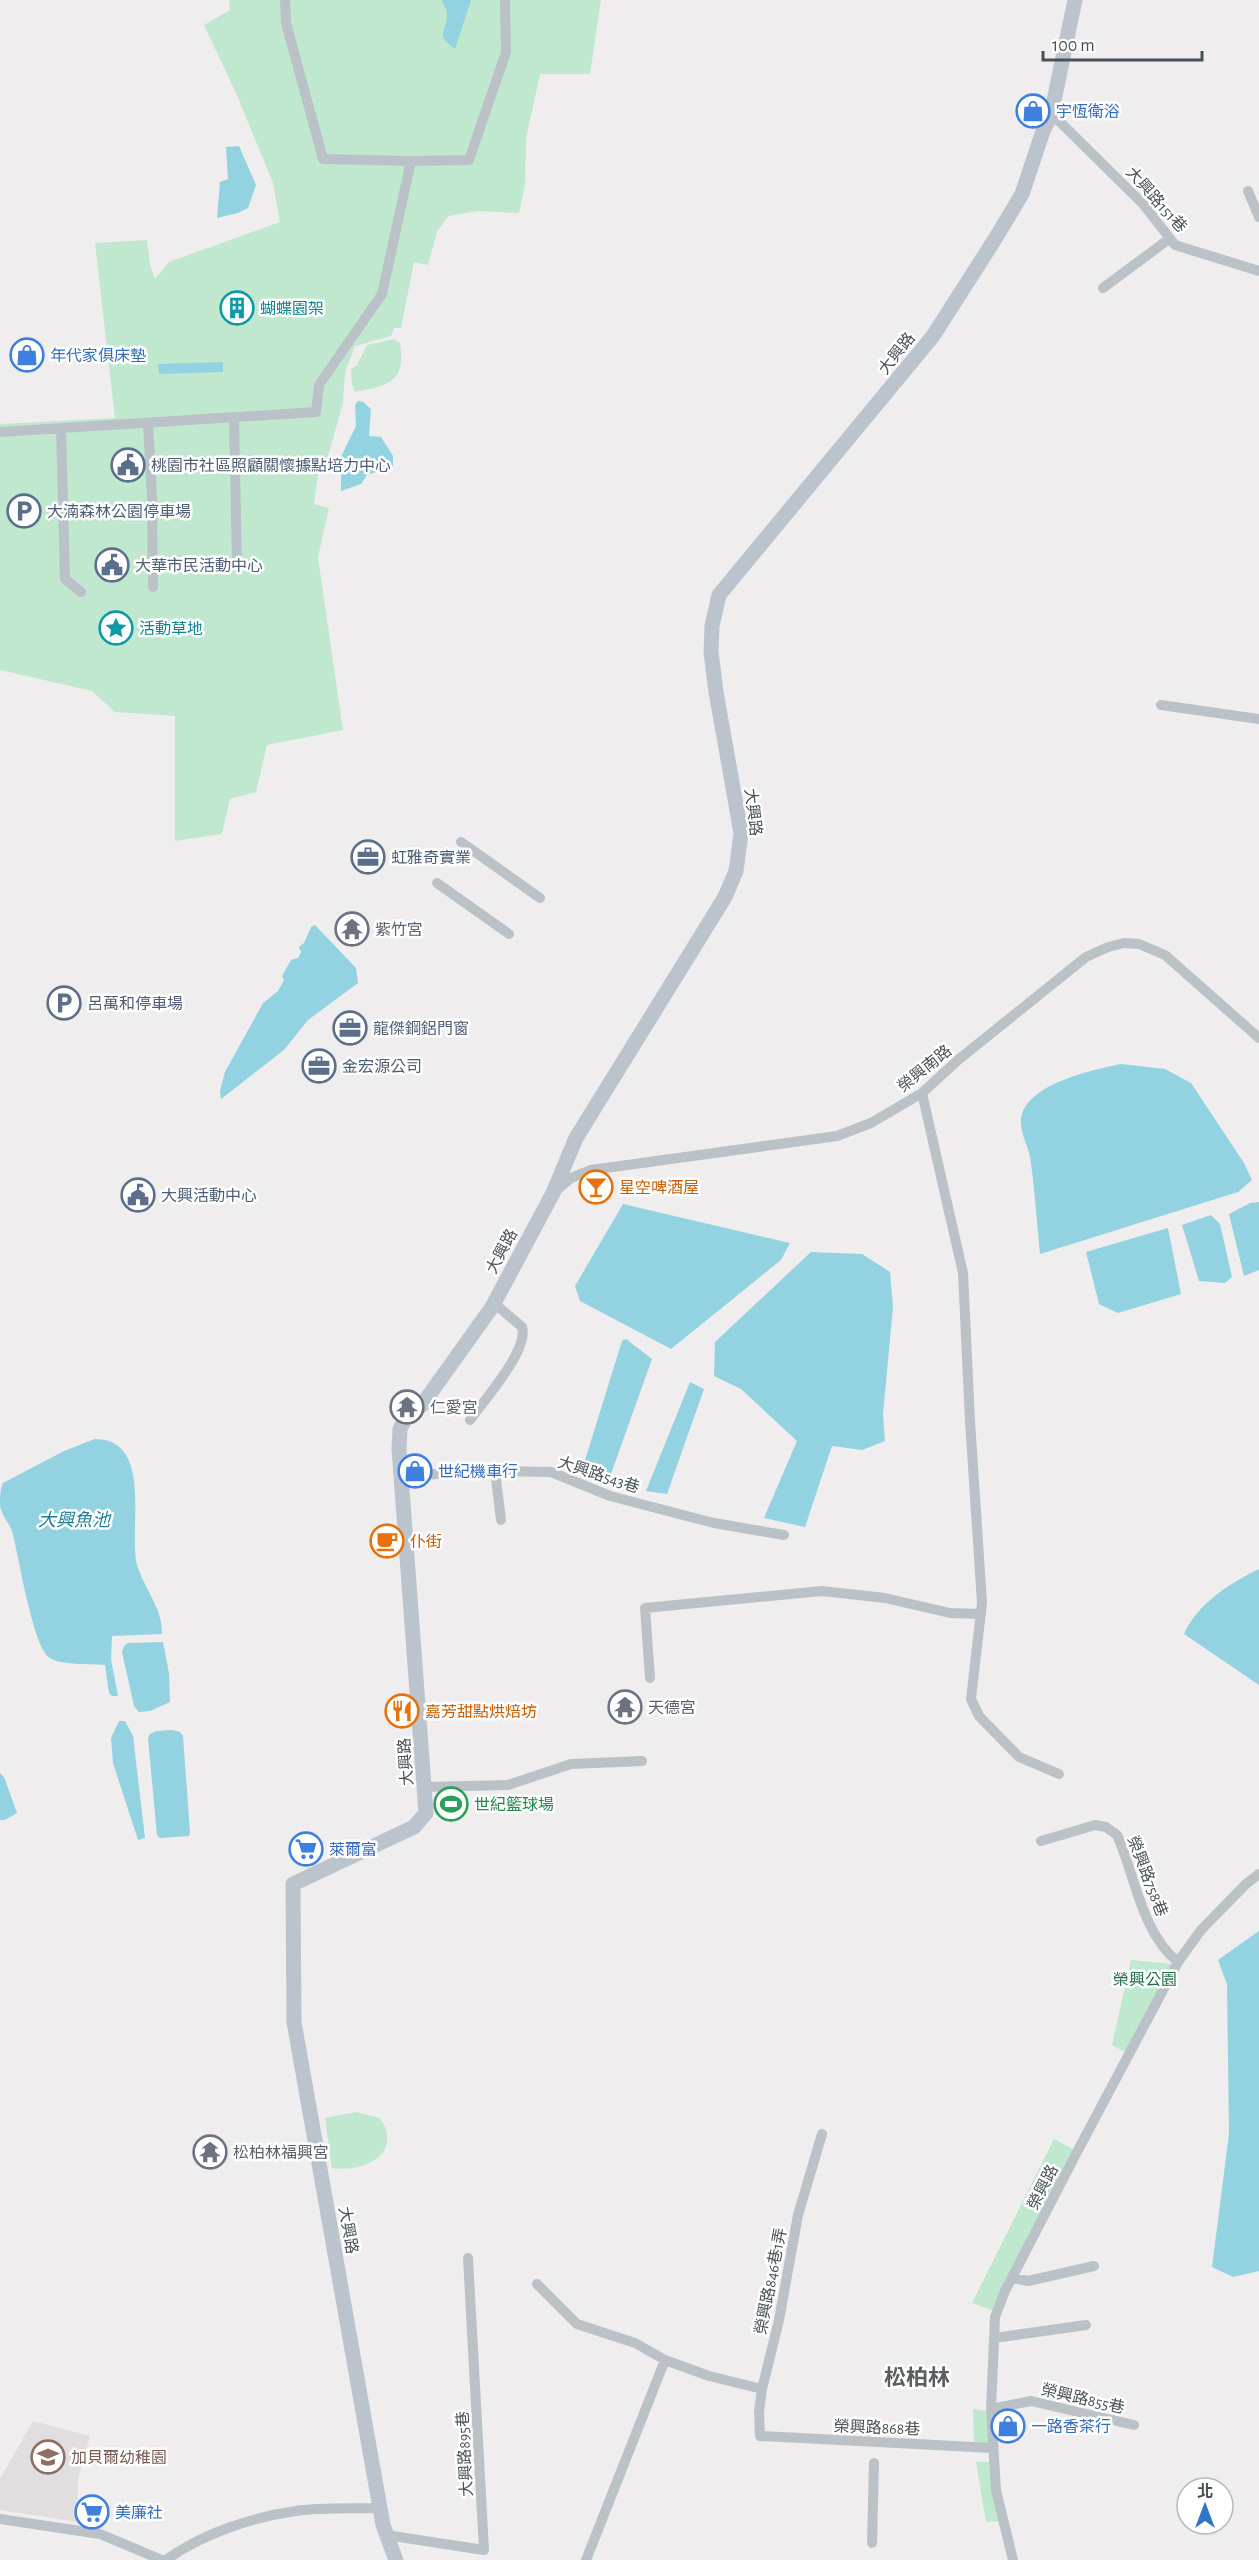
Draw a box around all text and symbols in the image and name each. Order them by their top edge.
scale bar [1043,24,1202,62]
text: 100 m [1052,37,1095,55]
shop icon: 宇恆衛浴 [1015,93,1051,129]
place label: 宇恆衛浴 [1056,103,1120,120]
street label: 大興路151巷 [1123,163,1190,235]
building icon: 蝴蝶園架 [219,290,255,326]
place label: 蝴蝶園架 [260,300,324,317]
street label: 大興路 [875,329,918,377]
shop icon: 年代家俱床墊 [9,337,45,373]
place label: 年代家俱床墊 [50,347,146,364]
public building icon: 桃園市社區照顧關懷據點培力中心 [110,447,146,483]
place label: 桃園市社區照顧關懷據點培力中心 [151,457,391,474]
parking icon: 大湳森林公園停車場 [6,493,42,529]
place label: 大湳森林公園停車場 [47,503,191,520]
public building icon: 大華市民活動中心 [94,547,130,583]
place label: 大華市民活動中心 [135,557,263,574]
place icon: 活動草地 [98,610,134,646]
place label: 活動草地 [139,620,203,637]
street label: 大興路 [742,787,765,837]
office icon: 虹雅奇實業 [350,839,386,875]
place label: 虹雅奇實業 [391,849,471,866]
temple icon: 紫竹宮 [334,911,370,947]
place label: 紫竹宮 [375,921,423,938]
parking icon: 呂萬和停車場 [46,985,82,1021]
place label: 呂萬和停車場 [87,995,183,1012]
office icon: 龍傑鋼鋁門窗 [332,1010,368,1046]
place label: 龍傑鋼鋁門窗 [373,1020,469,1037]
street label: 榮興南路 [894,1042,955,1095]
office icon: 金宏源公司 [301,1048,337,1084]
place label: 金宏源公司 [342,1058,422,1075]
bar icon: 星空啤酒屋 [578,1169,614,1205]
public building icon: 大興活動中心 [120,1177,156,1213]
place label: 星空啤酒屋 [619,1179,699,1196]
place label: 大興活動中心 [161,1187,257,1204]
street label: 大興路 [483,1226,520,1276]
temple icon: 仁愛宮 [389,1389,425,1425]
place label: 仁愛宮 [430,1399,478,1416]
shop icon: 世紀機車行 [397,1453,433,1489]
street label: 大興路543巷 [556,1453,642,1496]
place label: 世紀機車行 [438,1463,518,1480]
water label: 大興魚池 [38,1510,112,1530]
cafe icon: 仆街 [369,1523,405,1559]
place label: 仆街 [410,1533,442,1550]
temple icon: 天德宮 [607,1689,643,1725]
restaurant icon: 嘉芳甜點烘焙坊 [384,1693,420,1729]
place label: 天德宮 [648,1699,696,1716]
place label: 嘉芳甜點烘焙坊 [425,1703,537,1720]
street label: 大興路 [395,1737,416,1787]
sports icon: 世紀籃球場 [433,1786,469,1822]
place label: 世紀籃球場 [474,1795,554,1813]
supermarket icon: 萊爾富 [288,1831,324,1867]
street label: 榮興路758巷 [1124,1833,1171,1919]
place label: 萊爾富 [329,1841,377,1858]
park label: 榮興公園 [1113,1971,1177,1988]
temple icon: 松柏林福興宮 [192,2134,228,2170]
place label: 松柏林福興宮 [233,2144,329,2161]
street label: 榮興路 [1024,2162,1061,2212]
street label: 大興路 [336,2205,361,2255]
street label: 榮興路846巷1弄 [752,2226,789,2336]
district label: 松柏林 [884,2366,950,2389]
street label: 榮興路855巷 [1040,2381,1126,2416]
shop icon: 一路香茶行 [990,2408,1026,2444]
street label: 大興路895巷 [454,2411,475,2497]
street label: 榮興路868巷 [833,2417,921,2438]
place label: 一路香茶行 [1031,2418,1111,2435]
school or university icon: 加貝爾幼稚園 [30,2439,66,2475]
place label: 加貝爾幼稚園 [71,2449,167,2466]
north arrow [1175,2476,1235,2536]
text: 北 [1197,2483,1213,2500]
supermarket icon: 美廉社 [74,2494,110,2530]
place label: 美廉社 [115,2504,163,2521]

